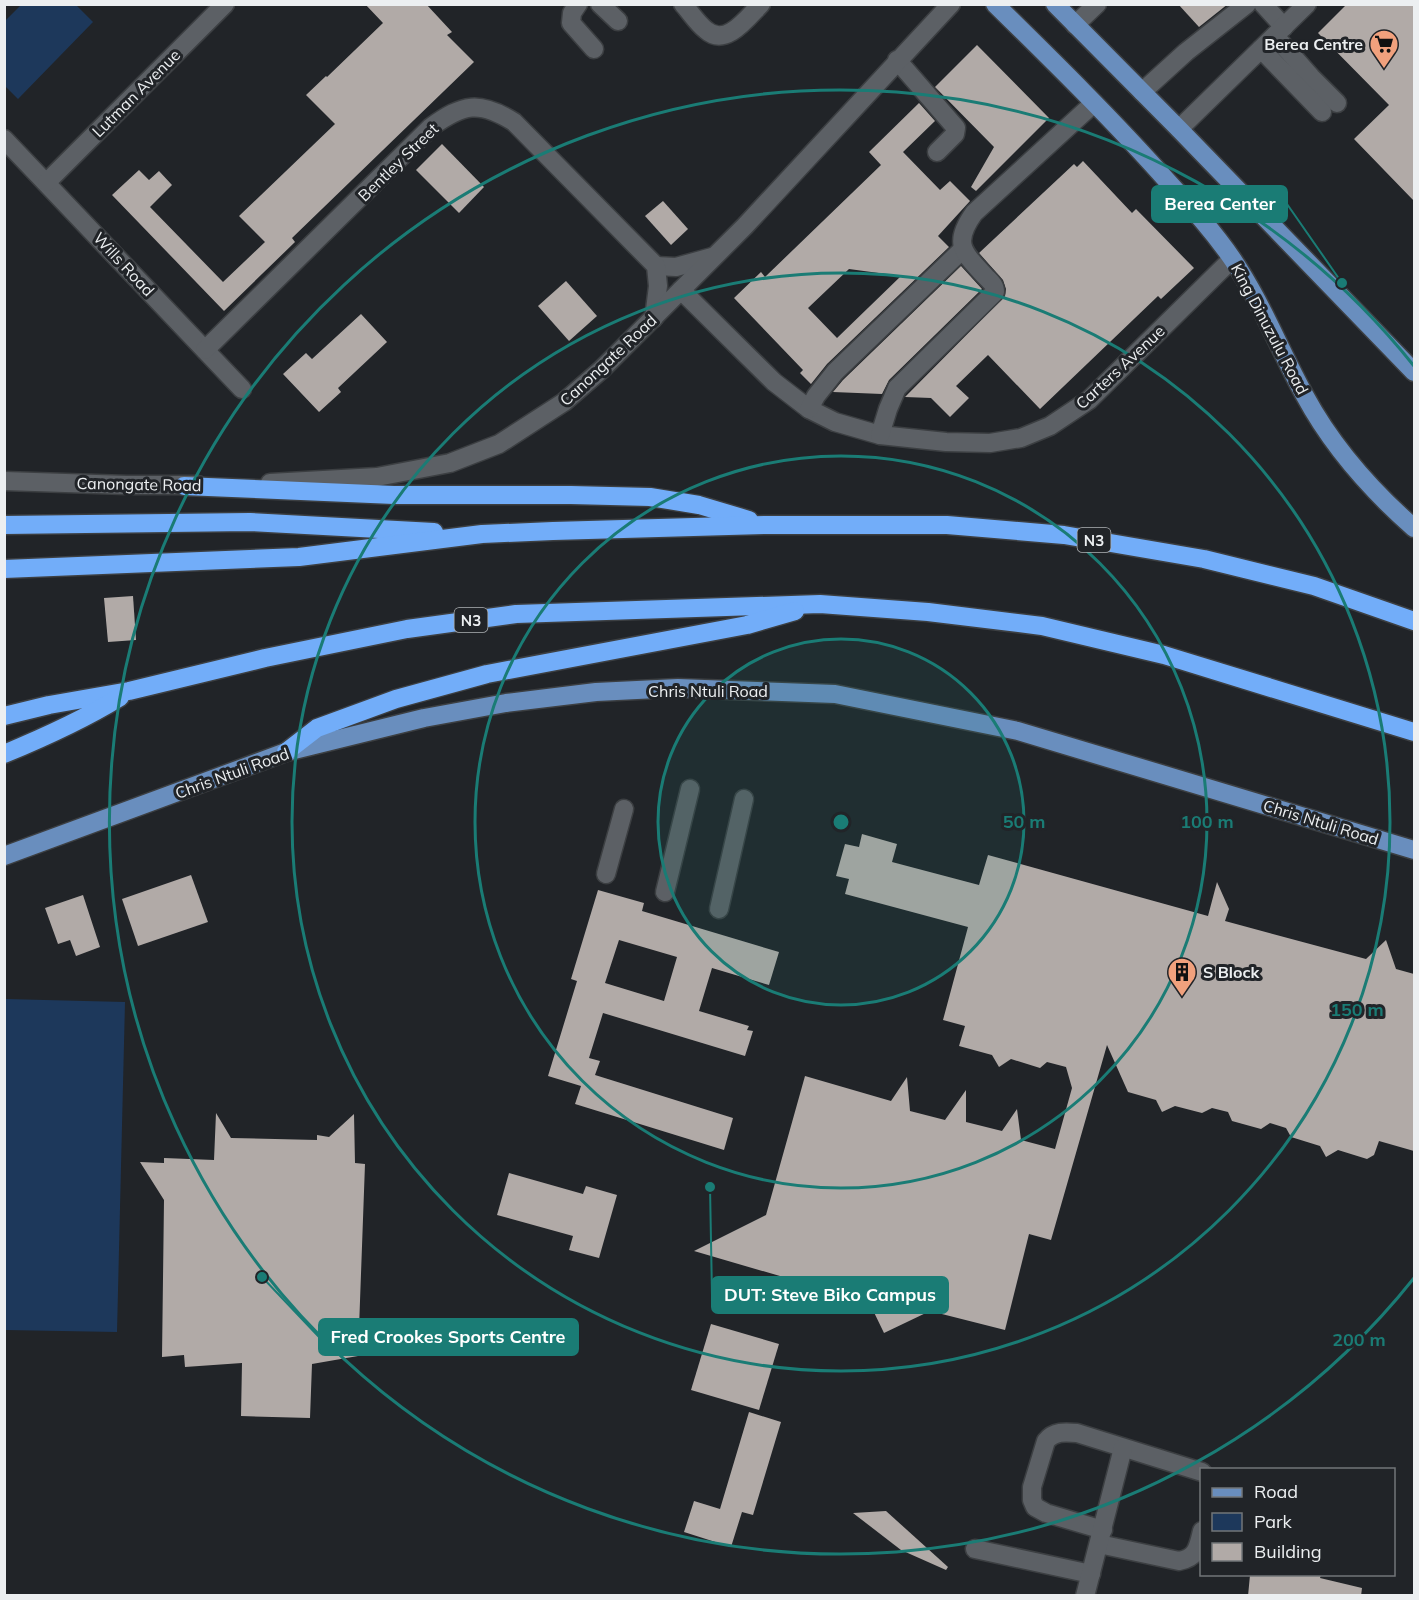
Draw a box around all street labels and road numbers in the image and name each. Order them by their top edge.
street label: Lutman Avenue [88,45,184,141]
street label: Bentley Street [354,118,443,205]
street label: Wills Road [89,228,159,300]
street label: King Dinuzulu Road [1227,260,1313,398]
street label: Canongate Road [555,310,661,410]
street label: Carters Avenue [1071,321,1169,413]
street label: Canongate Road [76,473,202,495]
road number: N3 [1078,528,1110,552]
road number: N3 [454,608,488,632]
street label: Chris Ntuli Road [648,681,768,701]
street label: Chris Ntuli Road [172,743,292,803]
street label: Chris Ntuli Road [1261,795,1381,849]

